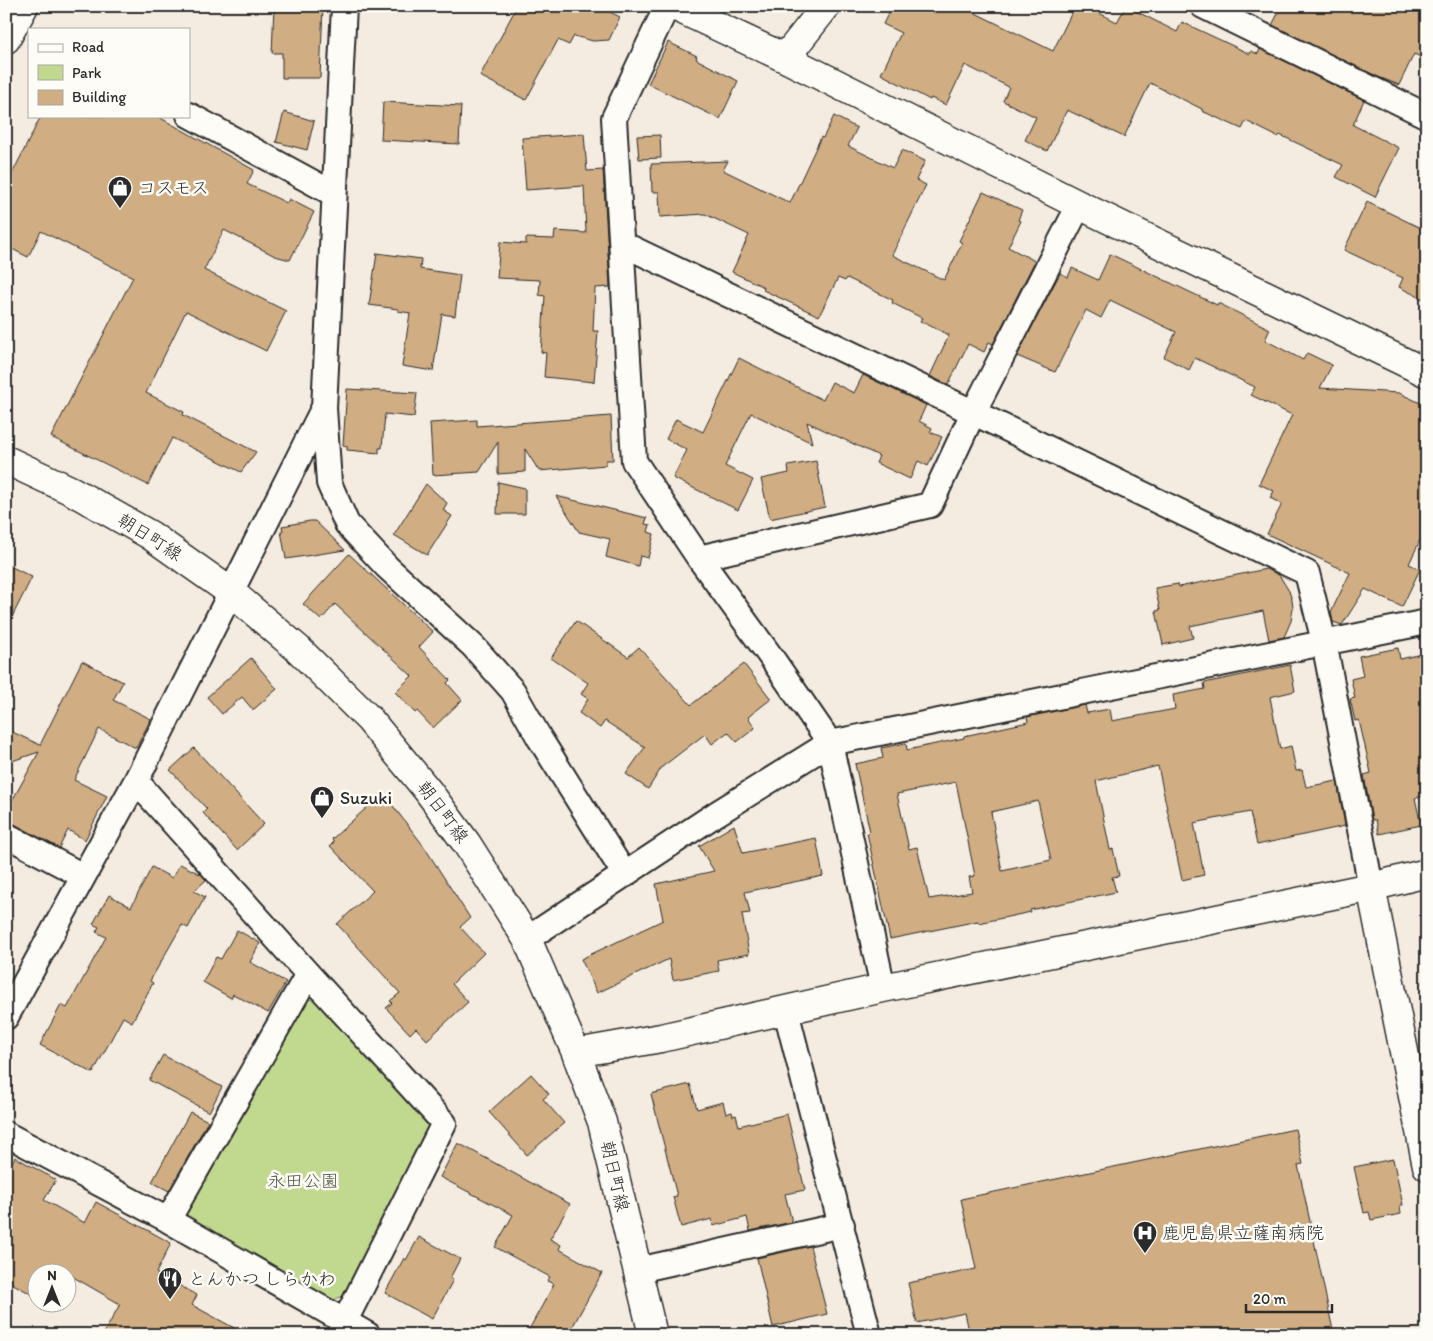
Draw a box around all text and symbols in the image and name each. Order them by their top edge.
legend [28,28,190,118]
text: Road [72,38,105,56]
text: Park [72,64,102,82]
text: Building [72,88,126,106]
shop icon: コスモス [107,175,133,209]
place label: コスモス [138,177,209,199]
street label: 朝日町線 [114,509,186,565]
street label: 朝日町線 [413,777,473,847]
shop icon: Suzuki [309,785,335,819]
place label: Suzuki [340,787,392,809]
street label: 朝日町線 [596,1138,634,1214]
park label: 永田公園 [267,1170,339,1192]
hospital icon: 鹿児島県立薩南病院 [1132,1220,1158,1254]
place label: 鹿児島県立薩南病院 [1162,1222,1324,1244]
north arrow [28,1264,78,1314]
restaurant icon: とんかつ しらかわ [157,1266,183,1300]
text: N [47,1267,57,1284]
place label: とんかつ しらかわ [188,1268,336,1290]
scale bar [1246,1281,1332,1313]
text: 20 m [1253,1290,1287,1308]

